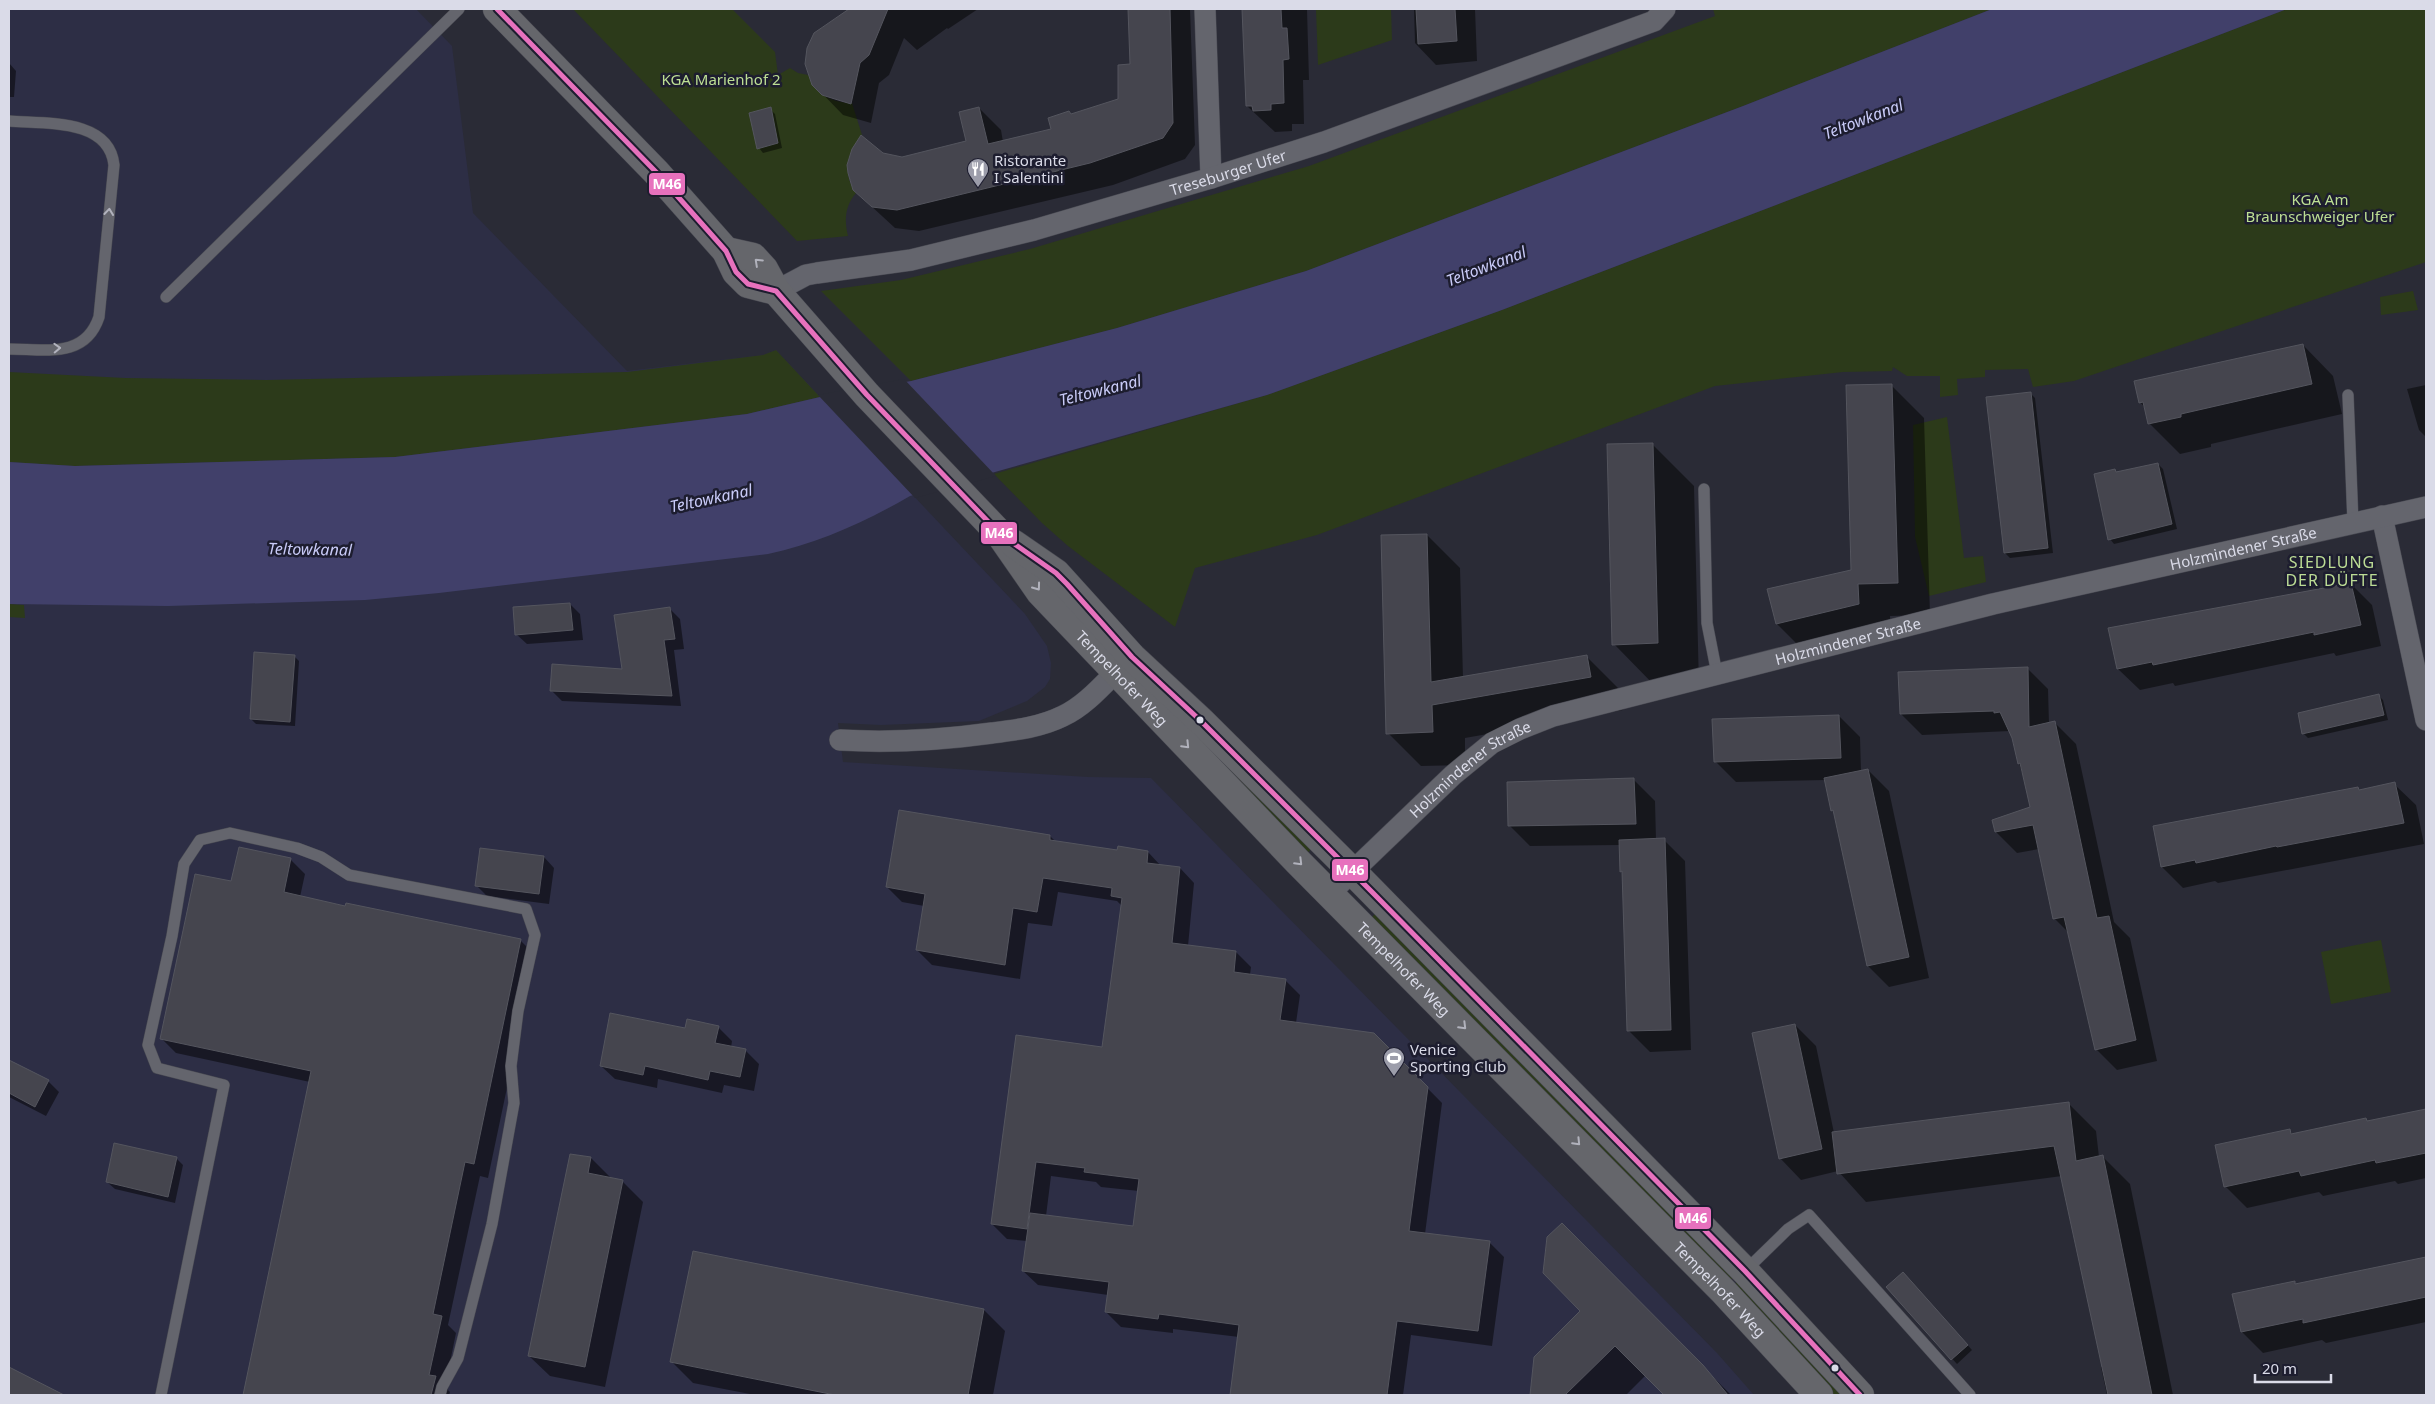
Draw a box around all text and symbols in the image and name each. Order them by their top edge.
park label: KGA Marienhof 2 [661,69,781,89]
water label: Teltowkanal [1820,93,1907,144]
street label: Treseburger Ufer [1167,145,1289,200]
place label: Ristorante I Salentini [994,150,1066,187]
restaurant icon: Ristorante I Salentini [966,157,990,188]
line badge: M46 [648,172,686,196]
text: M46 [652,174,682,193]
park label: KGA Am Braunschweiger Ufer [2246,189,2394,226]
one-way arrow [103,208,114,216]
water label: Teltowkanal [1443,240,1530,291]
one-way arrow [754,259,763,268]
one-way arrow [54,343,62,354]
water label: Teltowkanal [1057,369,1144,411]
water label: Teltowkanal [668,478,755,518]
line badge: M46 [980,521,1018,545]
street label: Holzmindener Straße [2168,522,2318,574]
text: M46 [984,523,1014,542]
water label: Teltowkanal [268,537,353,561]
district label: SIEDLUNG DER DÜFTE [2285,551,2379,591]
one-way arrow [1031,581,1040,591]
street label: Holzmindener Straße [1773,613,1923,669]
street label: Tempelhofer Weg [1072,626,1173,730]
unlabelled marker [1195,715,1205,725]
street label: Holzmindener Straße [1405,716,1534,822]
one-way arrow [1180,739,1189,748]
one-way arrow [1293,856,1302,865]
line badge: M46 [1331,858,1369,882]
text: M46 [1335,860,1365,879]
street label: Tempelhofer Weg [1353,918,1455,1020]
one-way arrow [1457,1021,1466,1030]
place label: Venice Sporting Club [1410,1039,1506,1076]
sports icon: Venice Sporting Club [1382,1046,1406,1077]
one-way arrow [1571,1136,1580,1145]
line badge: M46 [1674,1206,1712,1230]
text: M46 [1678,1208,1708,1227]
street label: Tempelhofer Weg [1670,1237,1770,1341]
scale bar [2255,1352,2331,1384]
text: 20 m [2262,1358,2297,1378]
unlabelled marker [1830,1363,1840,1373]

